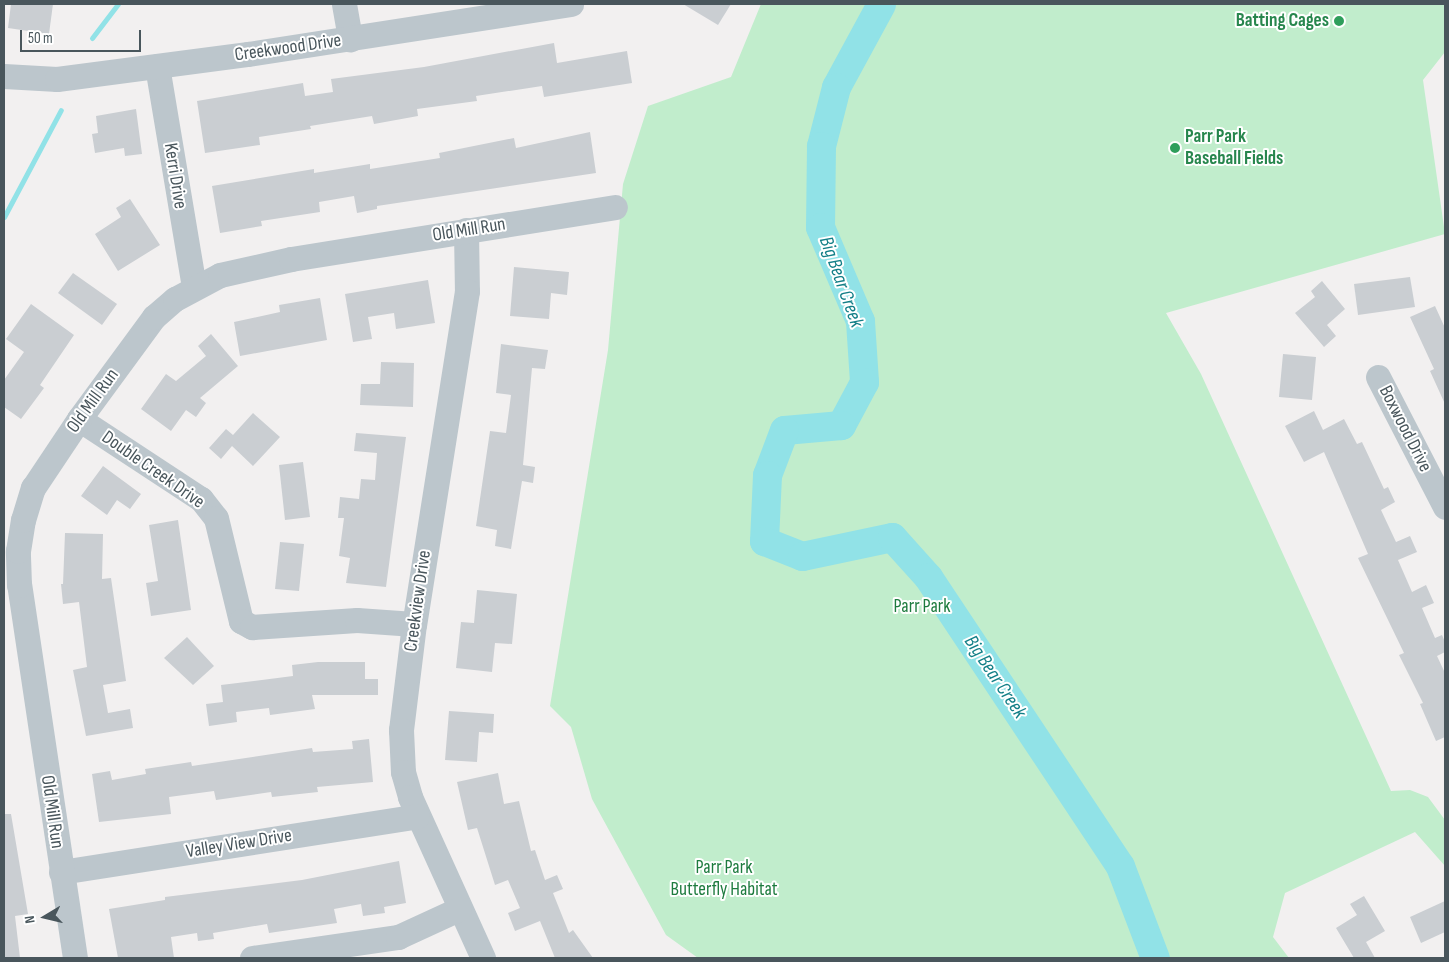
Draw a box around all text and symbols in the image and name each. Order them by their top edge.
place label: Batting Cages [1236,10,1329,32]
marker: Batting Cages [1333,15,1345,27]
scale bar [22,20,144,52]
text: 50 m [28,29,53,48]
street label: Creekwood Drive [233,29,343,67]
place label: Parr Park Baseball Fields [1185,126,1283,170]
street label: Kerri Drive [159,141,191,211]
marker: Parr Park Baseball Fields [1169,142,1181,154]
street label: Old Mill Run [431,213,507,247]
water label: Big Bear Creek [814,233,868,331]
street label: Old Mill Run [62,365,124,437]
street label: Boxwood Drive [1374,382,1436,476]
street label: Double Creek Drive [97,426,209,514]
street label: Creekview Drive [400,549,436,653]
park label: Parr Park [894,596,950,618]
water label: Big Bear Creek [959,631,1031,723]
street label: Old Mill Run [36,774,68,850]
street label: Valley View Drive [185,824,293,864]
park label: Parr Park Butterfly Habitat [670,857,778,901]
north arrow [20,892,70,942]
text: N [21,914,39,924]

